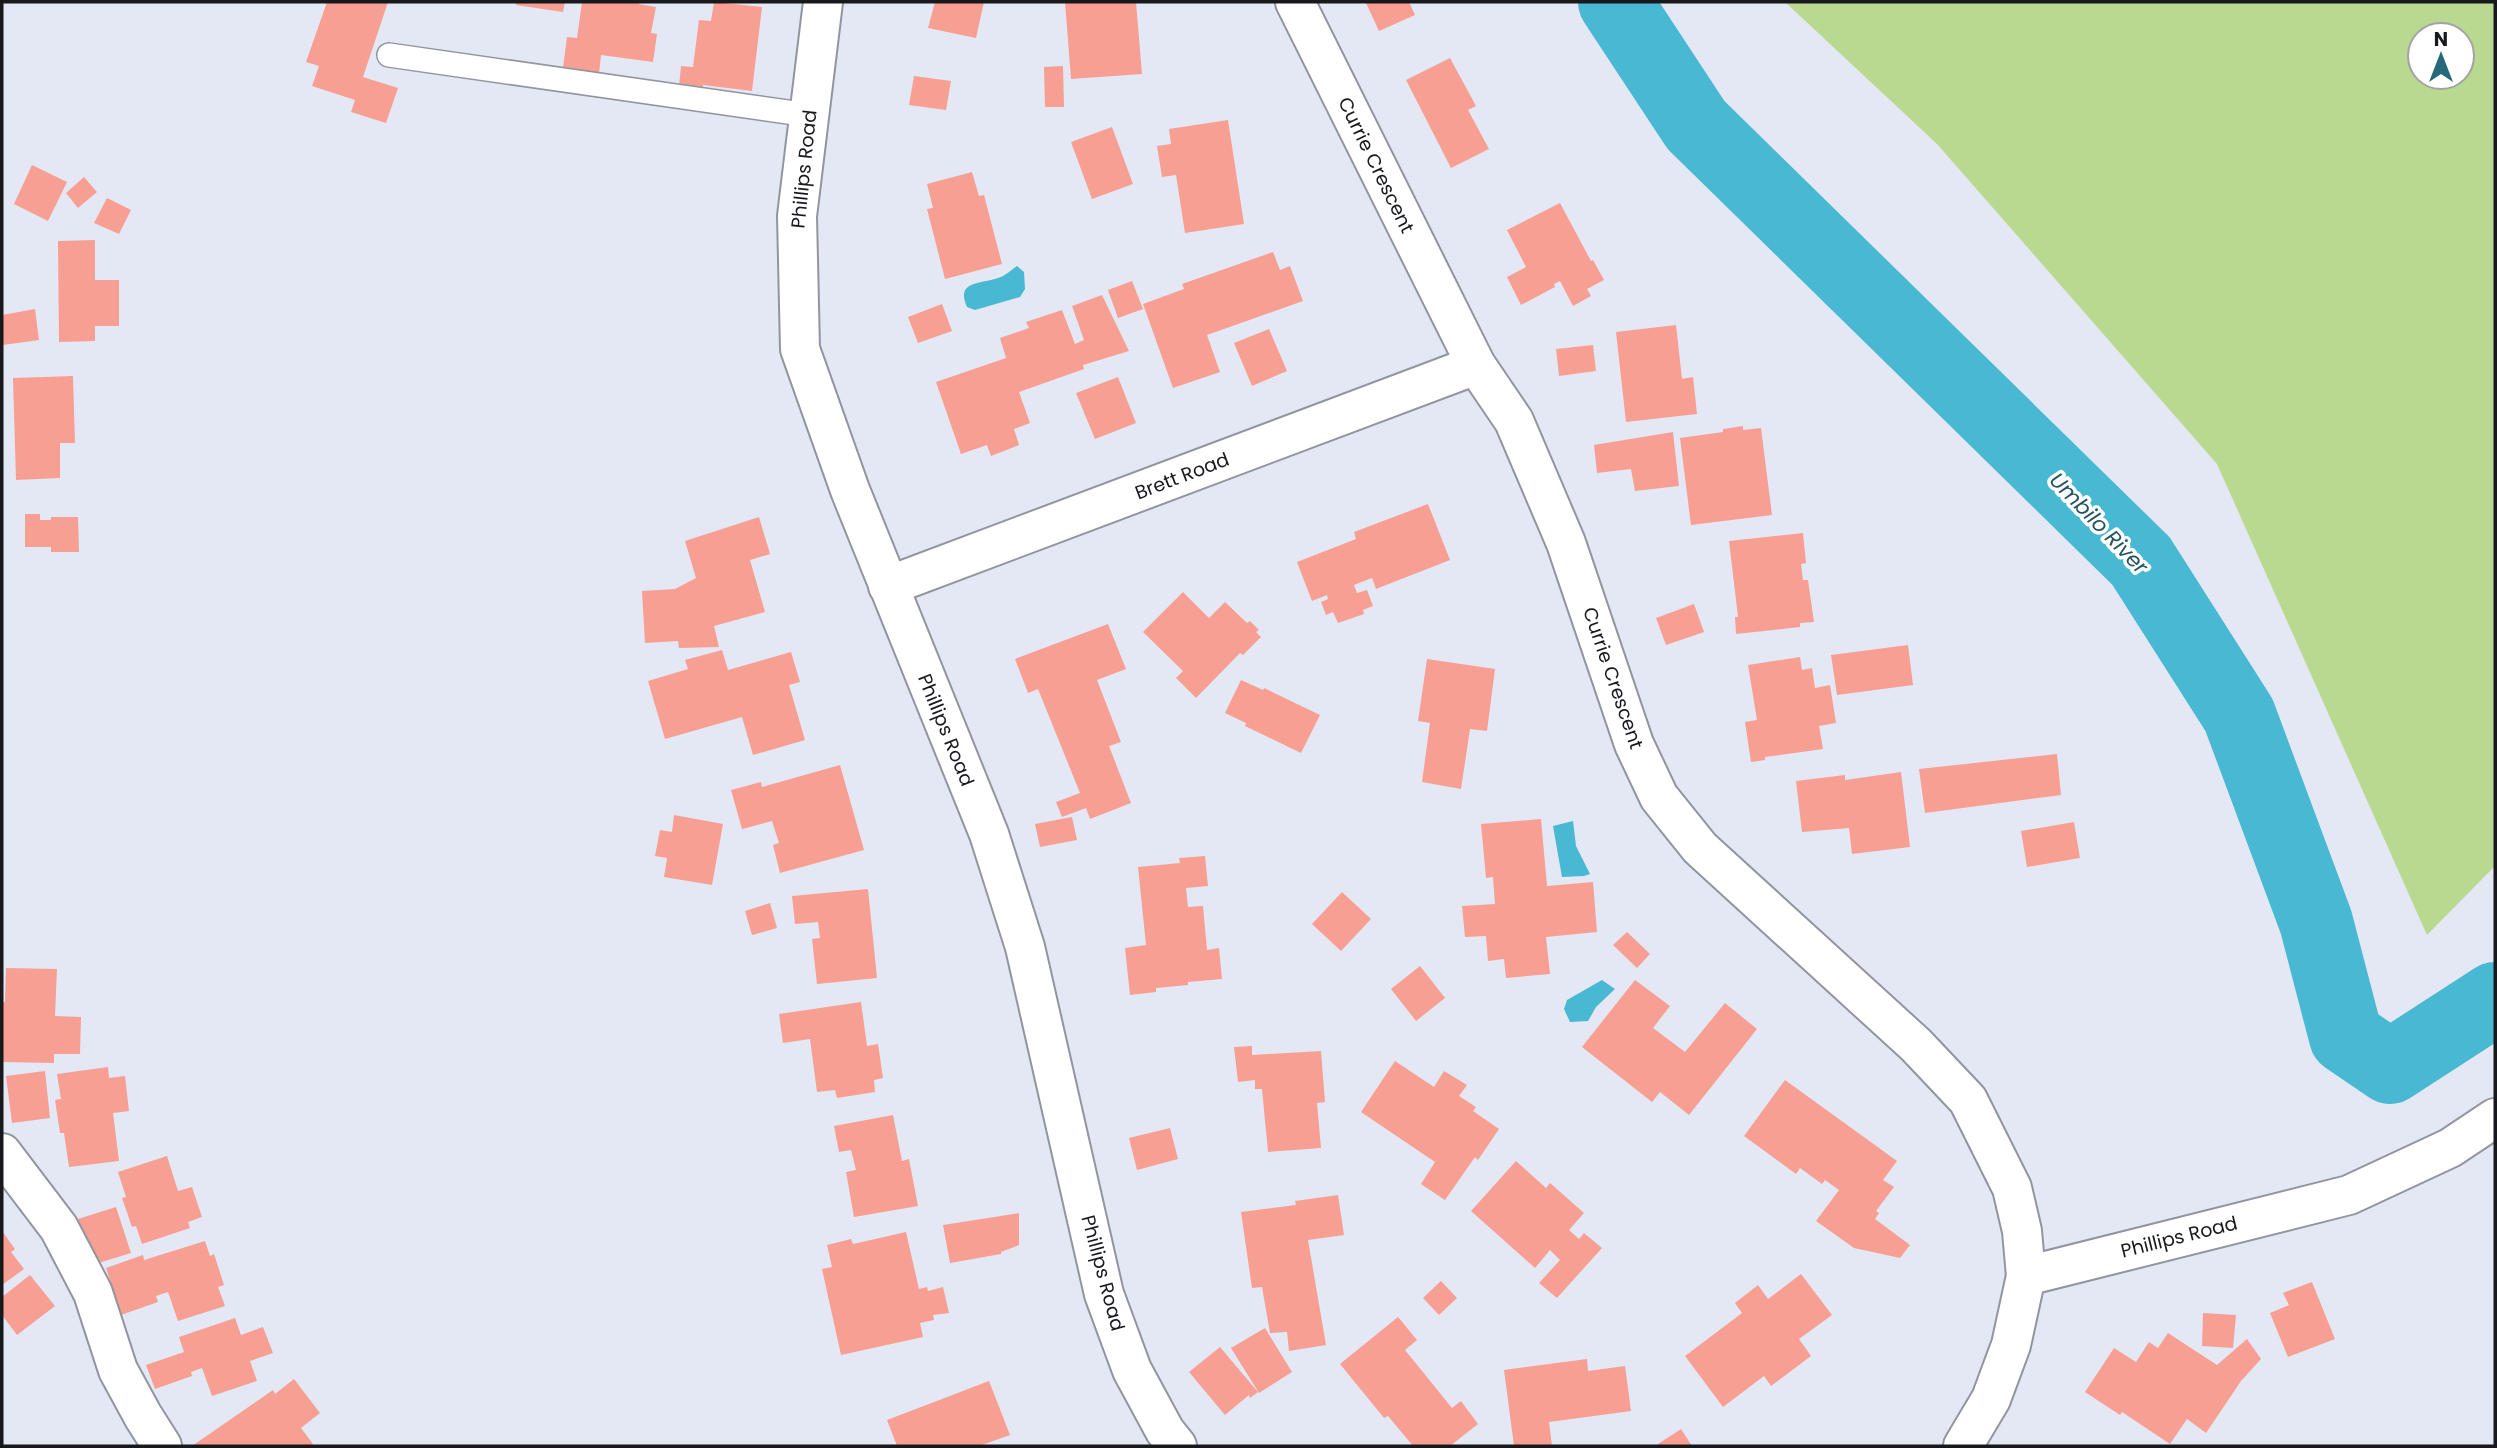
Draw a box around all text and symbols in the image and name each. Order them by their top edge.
north arrow [2406,21,2476,91]
text: N [2434,26,2448,53]
street label: Currie Crescent [1331,92,1421,238]
street label: Phillips Road [784,108,824,230]
street label: Brett Road [1131,446,1233,506]
water label: Umbilo River [2043,466,2156,581]
street label: Currie Crescent [1576,603,1650,753]
street label: Phillips Road [911,670,981,790]
street label: Phillips Road [2118,1209,2240,1265]
street label: Phillips Road [1075,1212,1131,1334]

